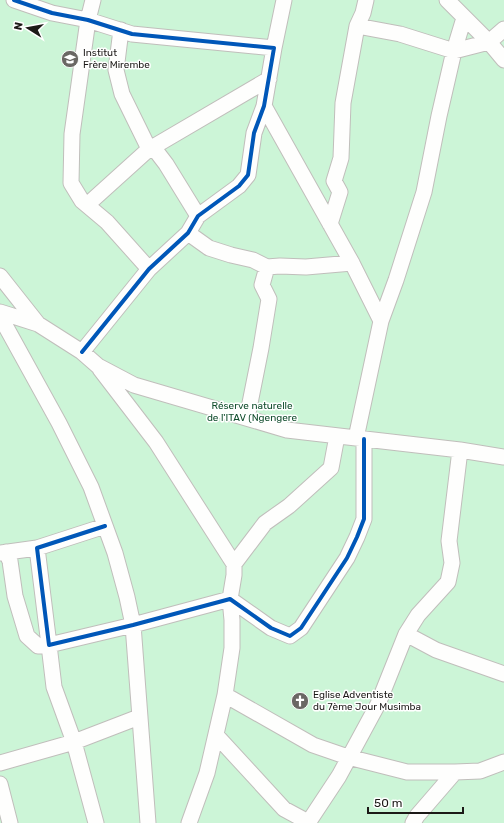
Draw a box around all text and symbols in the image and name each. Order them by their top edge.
north arrow [8,8,48,48]
text: N [12,21,26,31]
place label: Institut Frère Mirembe [83,47,150,71]
school or university icon: Institut Frère Mirembe [60,49,80,69]
park label: Réserve naturelle de l'ITAV (Ngengere [207,400,297,424]
place label: Eglise Adventiste du 7ème Jour Musimba [313,689,421,713]
church icon: Eglise Adventiste du 7ème Jour Musimba [290,691,310,711]
scale bar [368,789,463,815]
text: 50 m [374,796,402,810]

